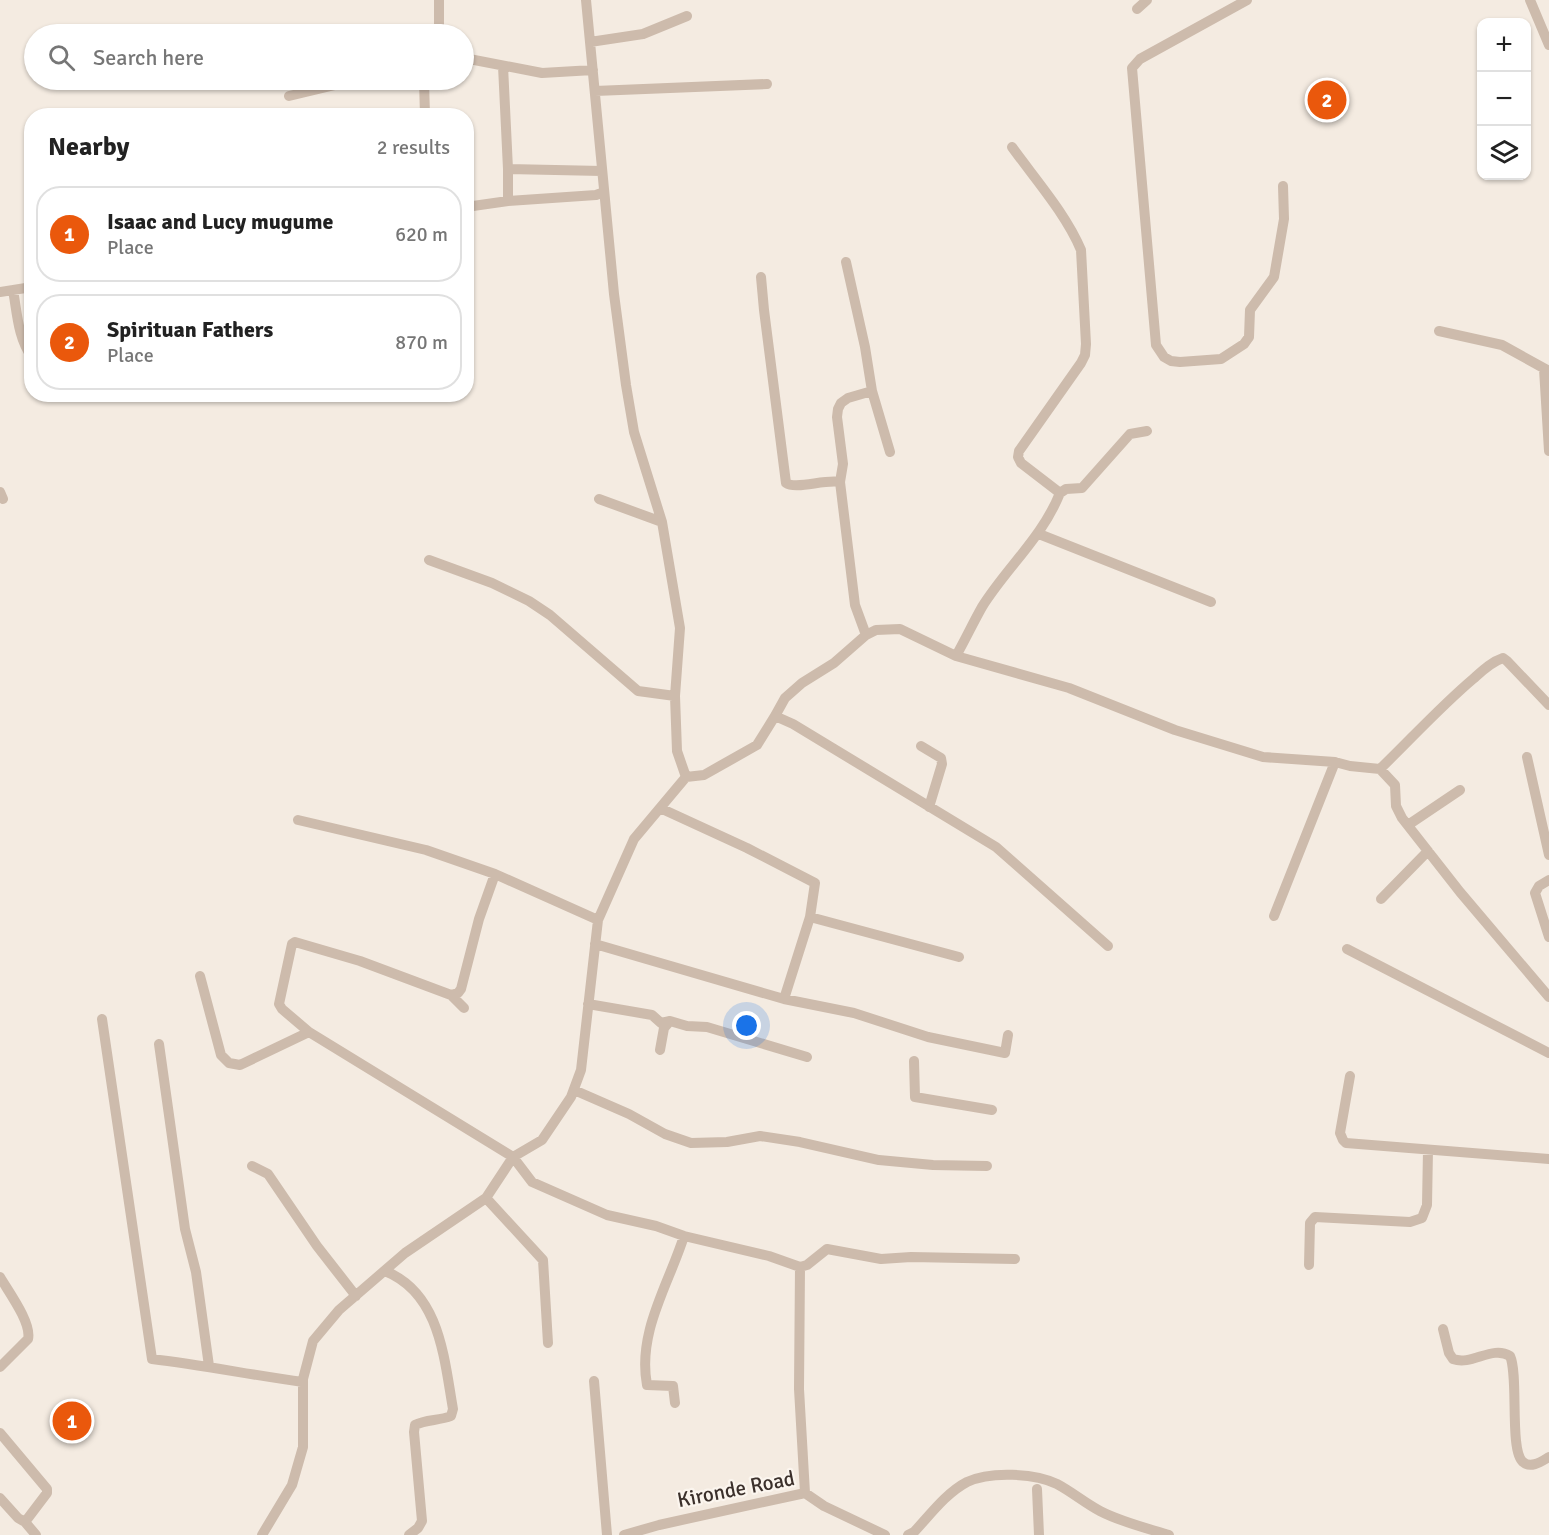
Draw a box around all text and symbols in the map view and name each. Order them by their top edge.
map controls [1477,18,1531,180]
button: + [1477,18,1531,72]
search box [24,24,474,90]
icon: search [45,41,78,74]
text: Search here [93,44,204,71]
button: − [1477,72,1531,126]
pin: 2 [1308,78,1346,122]
button: layers [1477,126,1531,180]
text: Nearby [48,131,129,163]
text: 2 results [377,135,450,160]
text: Isaac and Lucy mugume [107,208,333,235]
text: 1 [64,222,75,247]
text: 620 m [395,222,448,247]
text: Place [107,235,154,260]
text: Spirituan Fathers [107,316,273,343]
text: 2 [64,330,75,355]
text: 870 m [395,330,448,355]
text: Place [107,343,154,368]
your location [732,1011,761,1040]
pin: 1 [52,1398,92,1444]
street label: Kironde Road [675,1465,797,1513]

